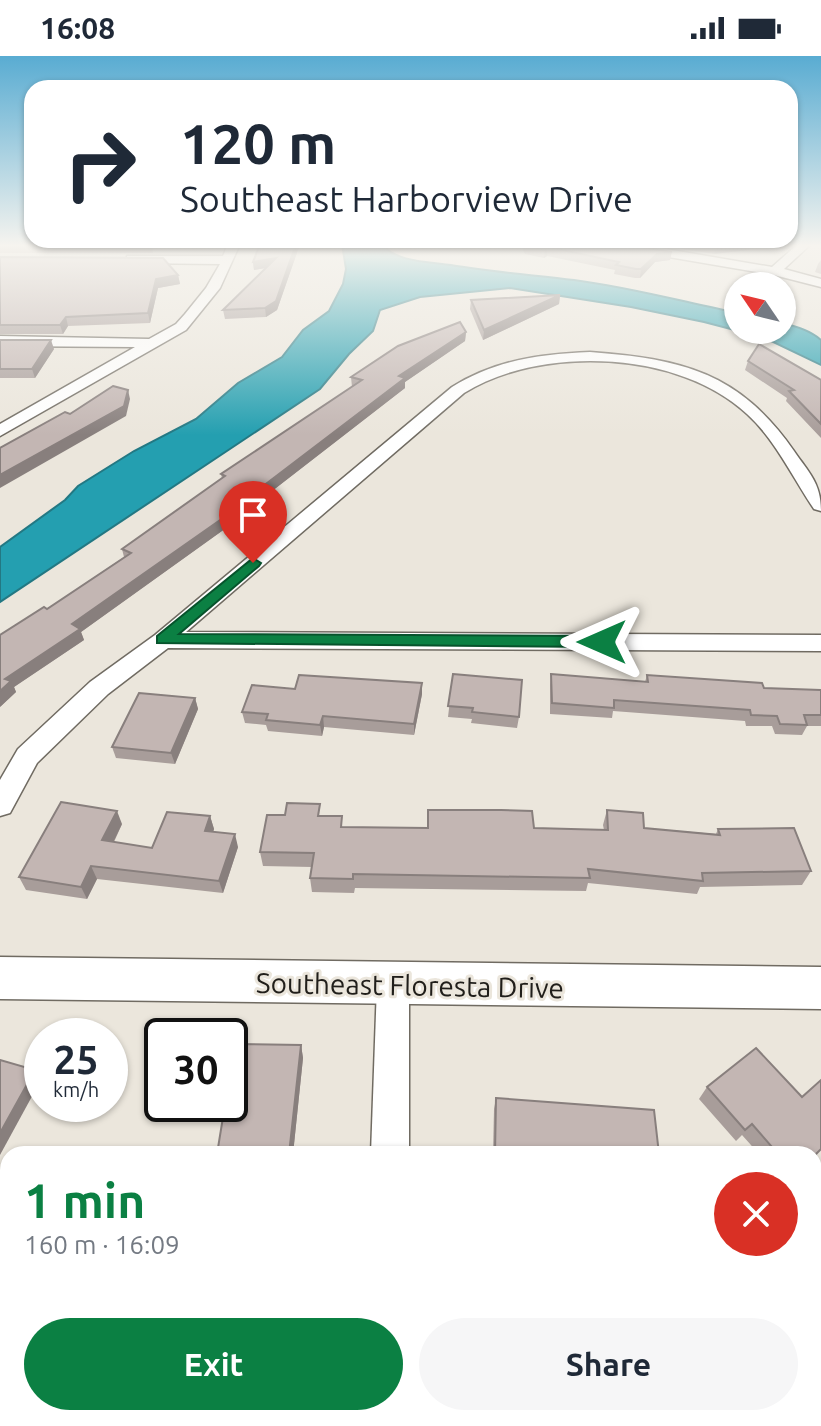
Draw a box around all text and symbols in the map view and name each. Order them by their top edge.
text: 16:08 [40,11,115,45]
icon: right [48,112,152,216]
text: 120 m [180,112,336,175]
text: Southeast Harborview Drive [180,178,633,219]
north arrow [724,272,796,344]
map controls [724,272,796,344]
pin [219,481,287,563]
icon: arrive [231,493,275,537]
position arrow [560,600,644,684]
street label: Southeast Floresta Drive [256,967,564,1003]
speed limit sign: 30 [144,1018,248,1122]
text: 25 [53,1037,99,1082]
text: km/h [53,1078,99,1101]
button: close [714,1172,798,1256]
text: 1 min [24,1173,145,1227]
text: 160 m · 16:09 [24,1230,180,1259]
button: Exit [24,1318,403,1410]
button: Share [419,1318,798,1410]

